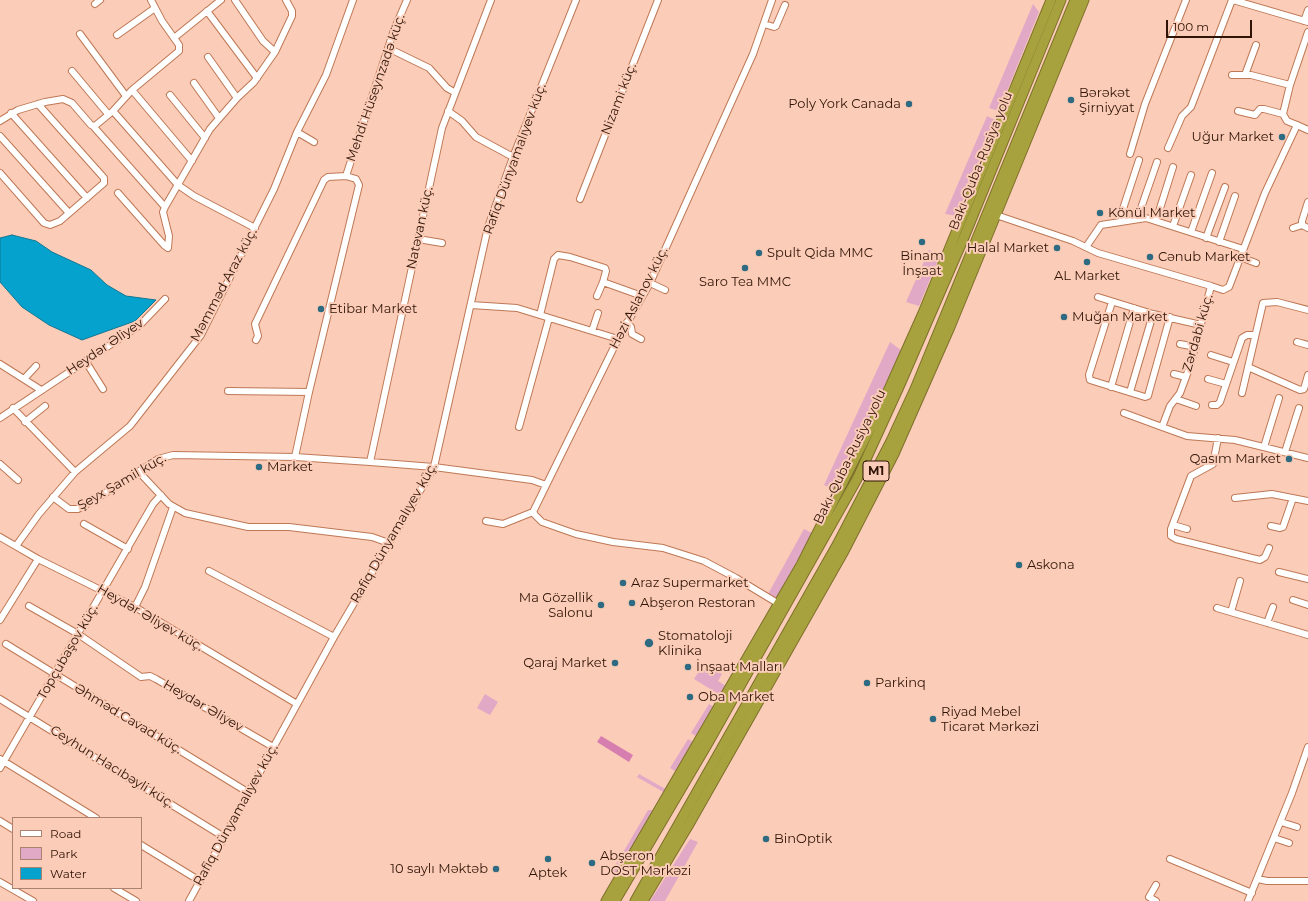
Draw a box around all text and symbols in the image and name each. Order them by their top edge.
street label: Mehdi Hüseynzadə küç. [343,12,409,164]
scale bar [1168,12,1254,38]
text: 100 m [1173,19,1209,34]
street label: Nizami küç. [598,61,640,137]
street label: Rafiq Dünyamalıyev küç. [480,81,550,237]
place label: Bərəkət Şirniyyat [1079,85,1135,116]
street label: Bakı-Quba-Rusiya yolu [946,90,1016,232]
marker: Bərəkət Şirniyyat [1066,95,1076,105]
place label: Poly York Canada [788,96,901,112]
marker: Poly York Canada [904,99,914,109]
place label: Uğur Market [1192,129,1274,145]
marker: Uğur Market [1277,132,1287,142]
street label: Natəvan küç. [404,185,436,271]
place label: Könül Market [1108,205,1195,221]
marker: Könül Market [1095,208,1105,218]
street label: Məmməd Araz küç. [187,226,261,344]
marker: Binam İnşaat [917,237,927,247]
place label: Halal Market [967,240,1049,256]
marker: Halal Market [1052,243,1062,253]
street label: Həzi Aslanov küç. [607,244,671,352]
place label: Spult Qida MMC [767,245,873,261]
marker: Spult Qida MMC [754,248,764,258]
place label: Binam İnşaat [900,248,944,279]
place label: Cənub Market [1158,249,1250,265]
marker: Cənub Market [1145,252,1155,262]
marker: AL Market [1082,257,1092,267]
marker: Saro Tea MMC [740,263,750,273]
place label: AL Market [1054,268,1120,284]
place label: Saro Tea MMC [699,274,791,290]
street label: Zərdabi küç. [1179,292,1217,374]
place label: Etibar Market [329,301,417,317]
marker: Etibar Market [316,304,326,314]
place label: Muğan Market [1072,309,1168,325]
marker: Muğan Market [1059,312,1069,322]
street label: Heydər Əliyev [63,315,147,379]
street label: Bakı-Quba-Rusiya yolu [811,387,889,527]
street label: Şeyx Şamil küç. [75,450,169,514]
place label: Qasım Market [1190,451,1281,467]
marker: Qasım Market [1284,454,1294,464]
place label: Market [267,459,313,475]
street label: Rafiq Dünyamalıyev küç. [347,460,441,606]
road number: M1 [863,461,889,481]
marker: Market [254,462,264,472]
place label: Askona [1027,557,1075,573]
marker: Askona [1014,560,1024,570]
place label: Araz Supermarket [631,575,748,591]
marker: Araz Supermarket [618,578,628,588]
street label: Heydər Əliyev küç. [94,581,206,655]
place label: Ma Gözəllik Salonu [519,590,593,621]
place label: Abşeron Restoran [640,595,756,611]
marker: Abşeron Restoran [627,598,637,608]
marker: Ma Gözəllik Salonu [596,600,606,610]
street label: Topçubaşov küç. [34,601,102,703]
place label: Stomatoloji Klinika [658,628,732,659]
marker: Stomatoloji Klinika [643,637,655,649]
place label: Qaraj Market [523,655,607,671]
marker: Qaraj Market [610,658,620,668]
place label: İnşaat Malları [696,659,782,675]
marker: İnşaat Malları [683,662,693,672]
place label: Parkinq [875,675,926,691]
street label: Heydər Əliyev [160,677,246,735]
marker: Parkinq [862,678,872,688]
street label: Əhməd Cavad küç. [71,681,185,757]
place label: Oba Market [698,689,775,705]
marker: Oba Market [685,692,695,702]
place label: Riyad Mebel Ticarət Mərkəzi [941,704,1039,735]
marker: Riyad Mebel Ticarət Mərkəzi [928,714,938,724]
street label: Ceyhun Hacıbəyli küç. [47,722,177,812]
street label: Rafiq Dünyamalıyev küç. [190,741,282,889]
legend [12,817,142,889]
text: Road [50,826,81,841]
place label: BinOptik [774,831,832,847]
marker: BinOptik [761,834,771,844]
text: Park [50,846,77,861]
place label: Abşeron DOST Mərkəzi [600,848,691,879]
marker: Aptek [543,854,553,864]
marker: Abşeron DOST Mərkəzi [587,858,597,868]
place label: 10 saylı Məktəb [390,861,488,877]
marker: 10 saylı Məktəb [491,864,501,874]
place label: Aptek [529,865,567,881]
text: Water [50,866,86,881]

